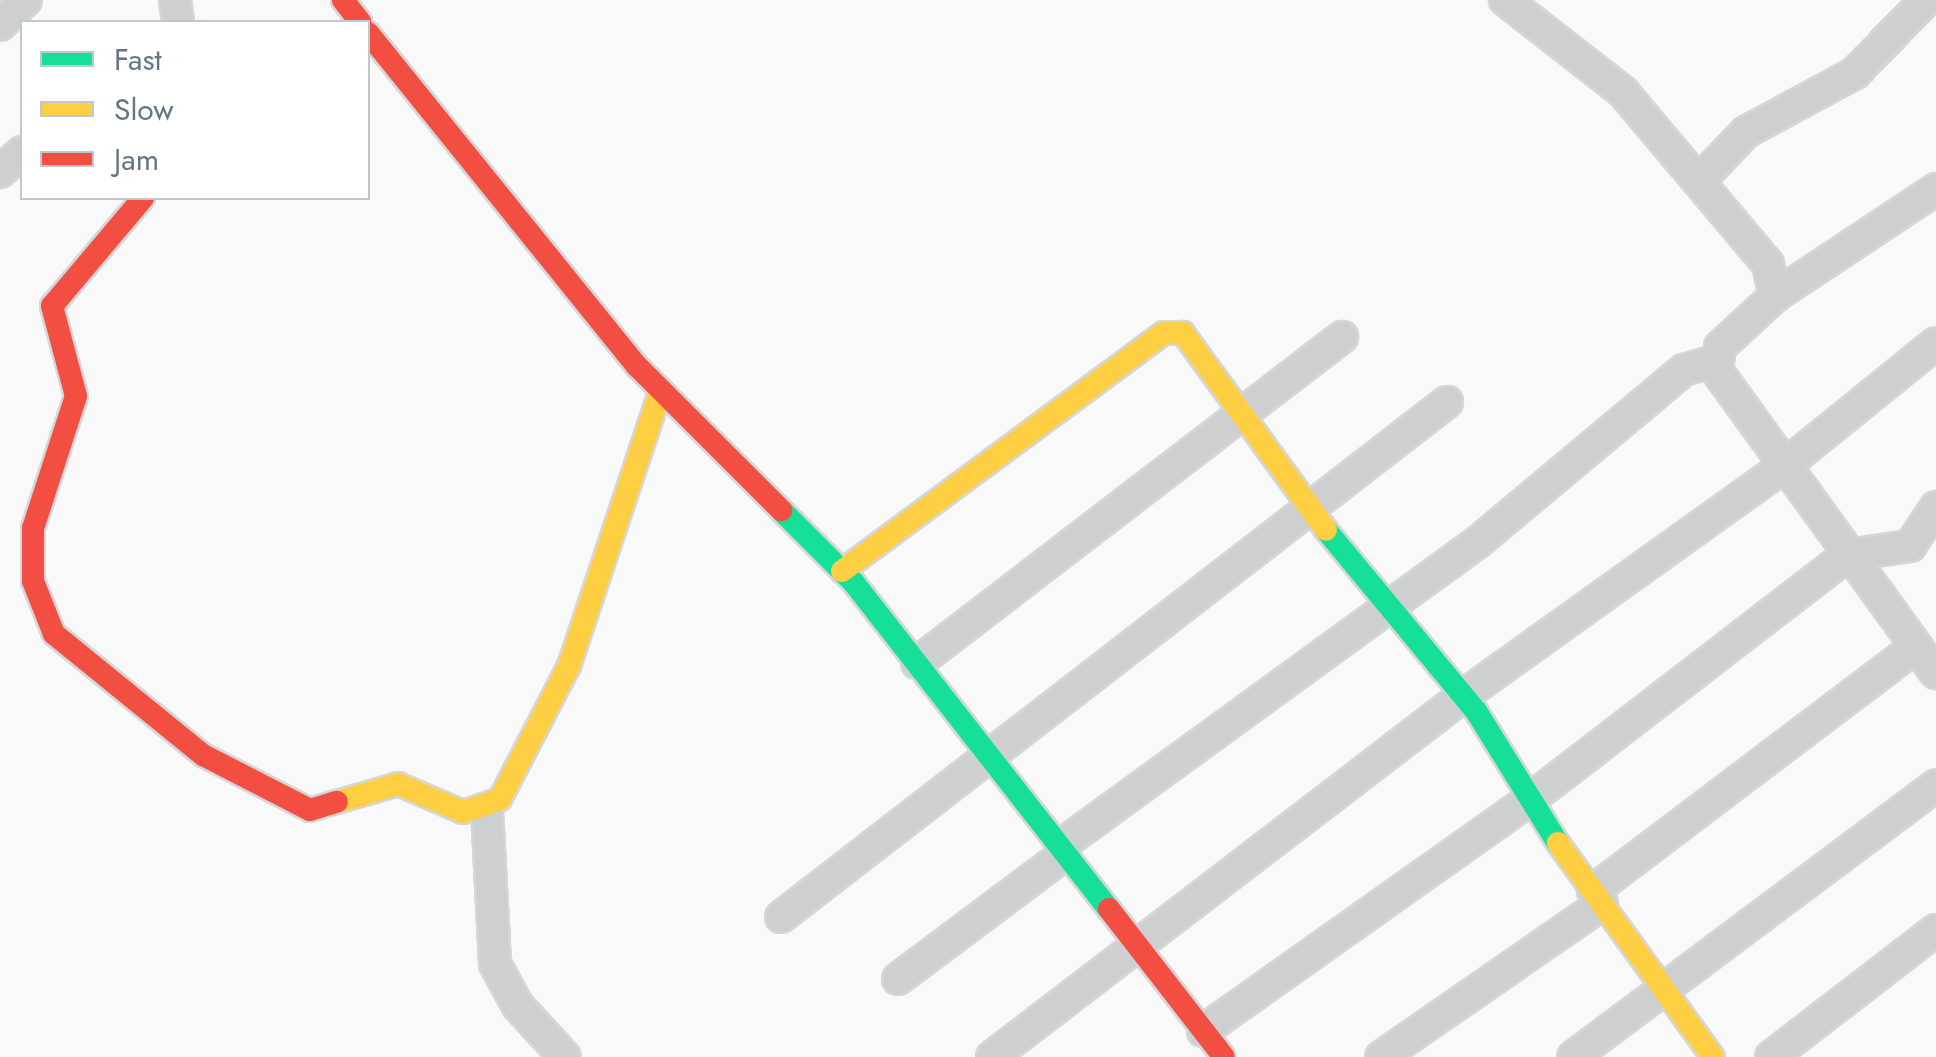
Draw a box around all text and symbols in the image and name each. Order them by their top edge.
legend [20,20,370,200]
text: Fast [114,38,162,81]
text: Slow [114,88,174,131]
text: Jam [114,138,159,181]

